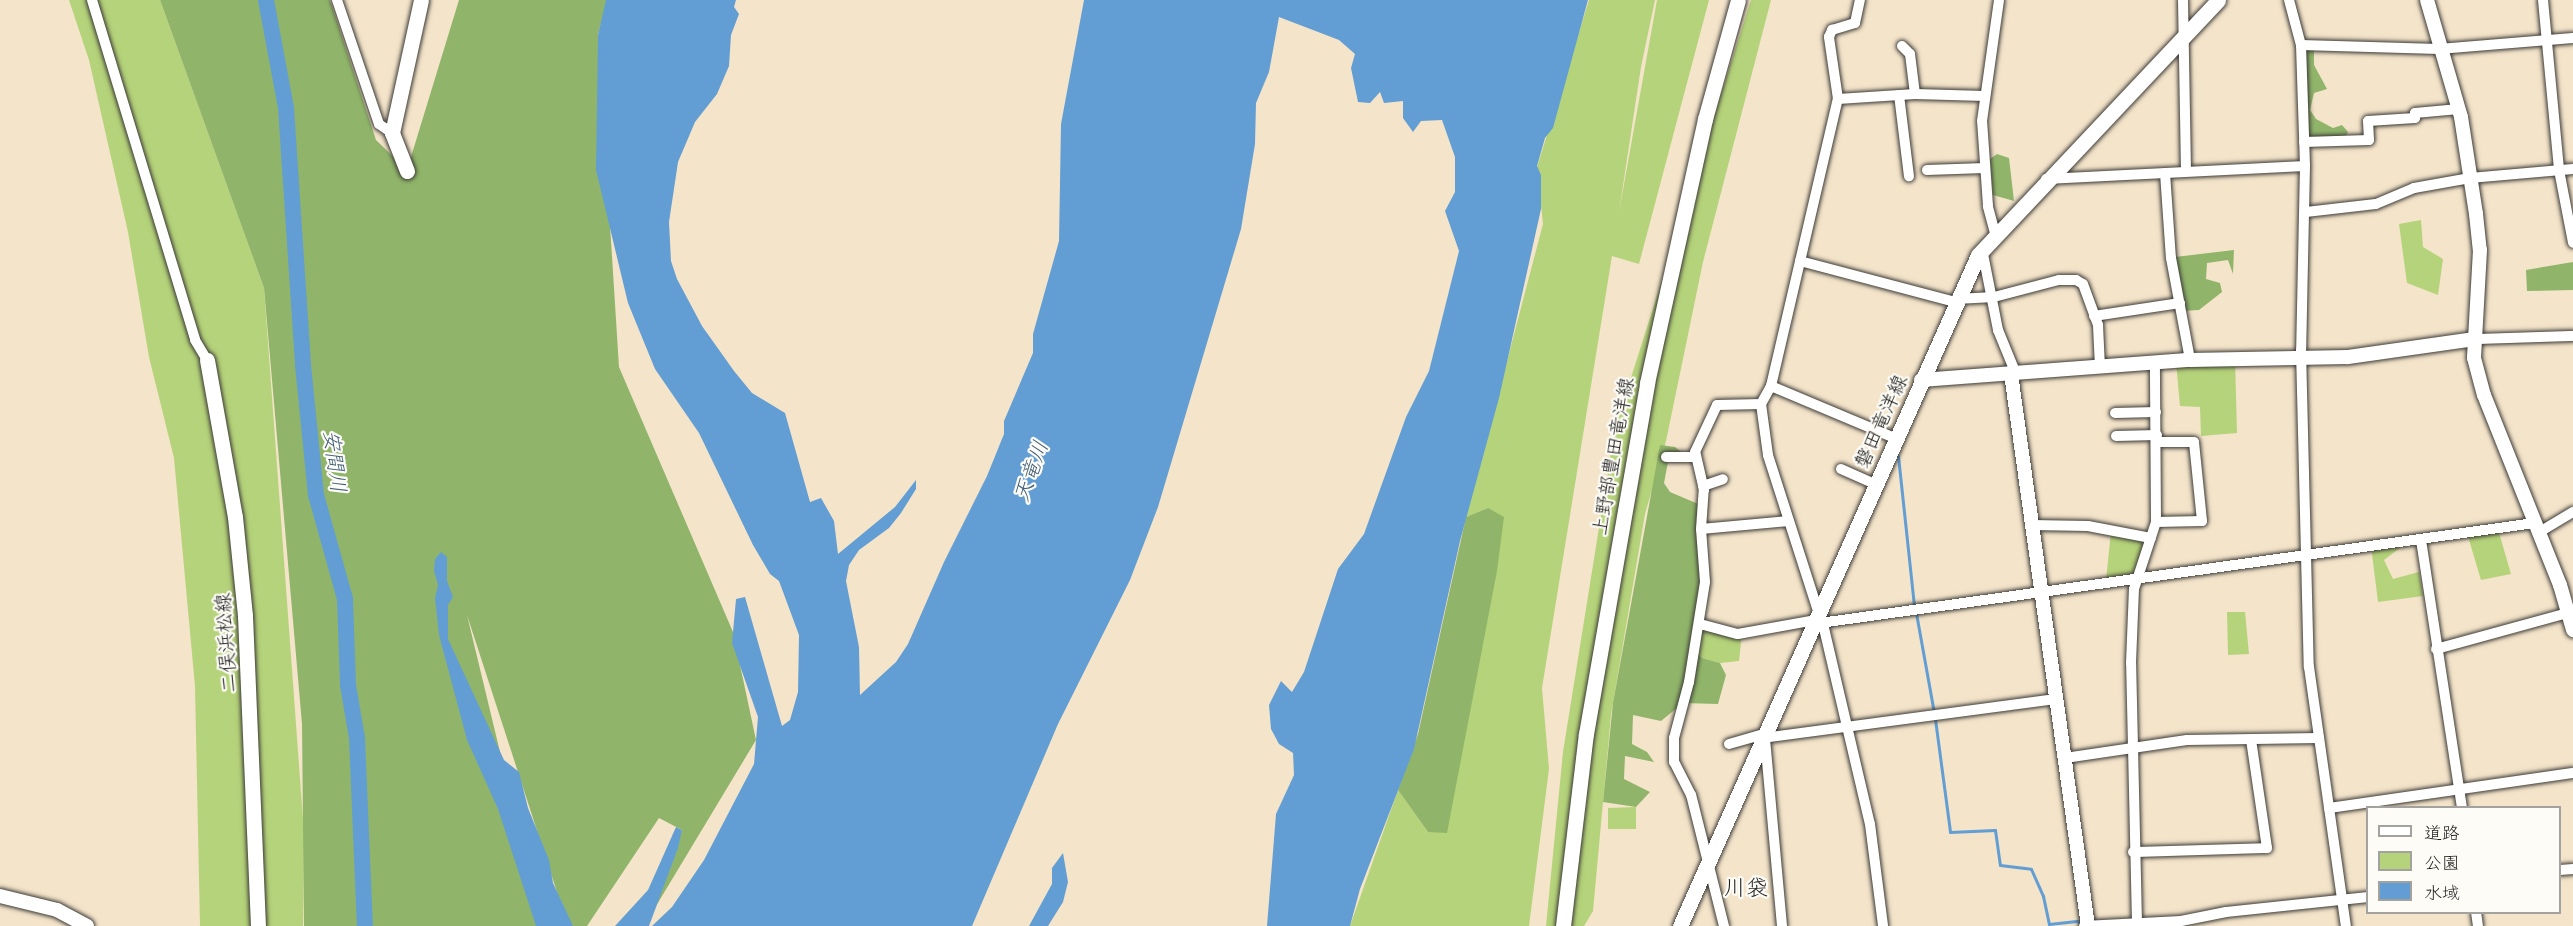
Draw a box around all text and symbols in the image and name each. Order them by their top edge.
street label: 磐田竜洋線 [1849,370,1911,472]
street label: 上野部豊田竜洋線 [1586,375,1638,537]
water label: 安間川 [320,428,352,494]
water label: 天竜川 [1007,437,1053,505]
street label: 二俣浜松線 [210,592,240,694]
legend [2366,806,2561,914]
text: 道路 [2424,820,2460,844]
text: 公園 [2424,850,2460,874]
district label: 川袋 [1724,874,1768,900]
text: 水域 [2424,880,2460,904]

